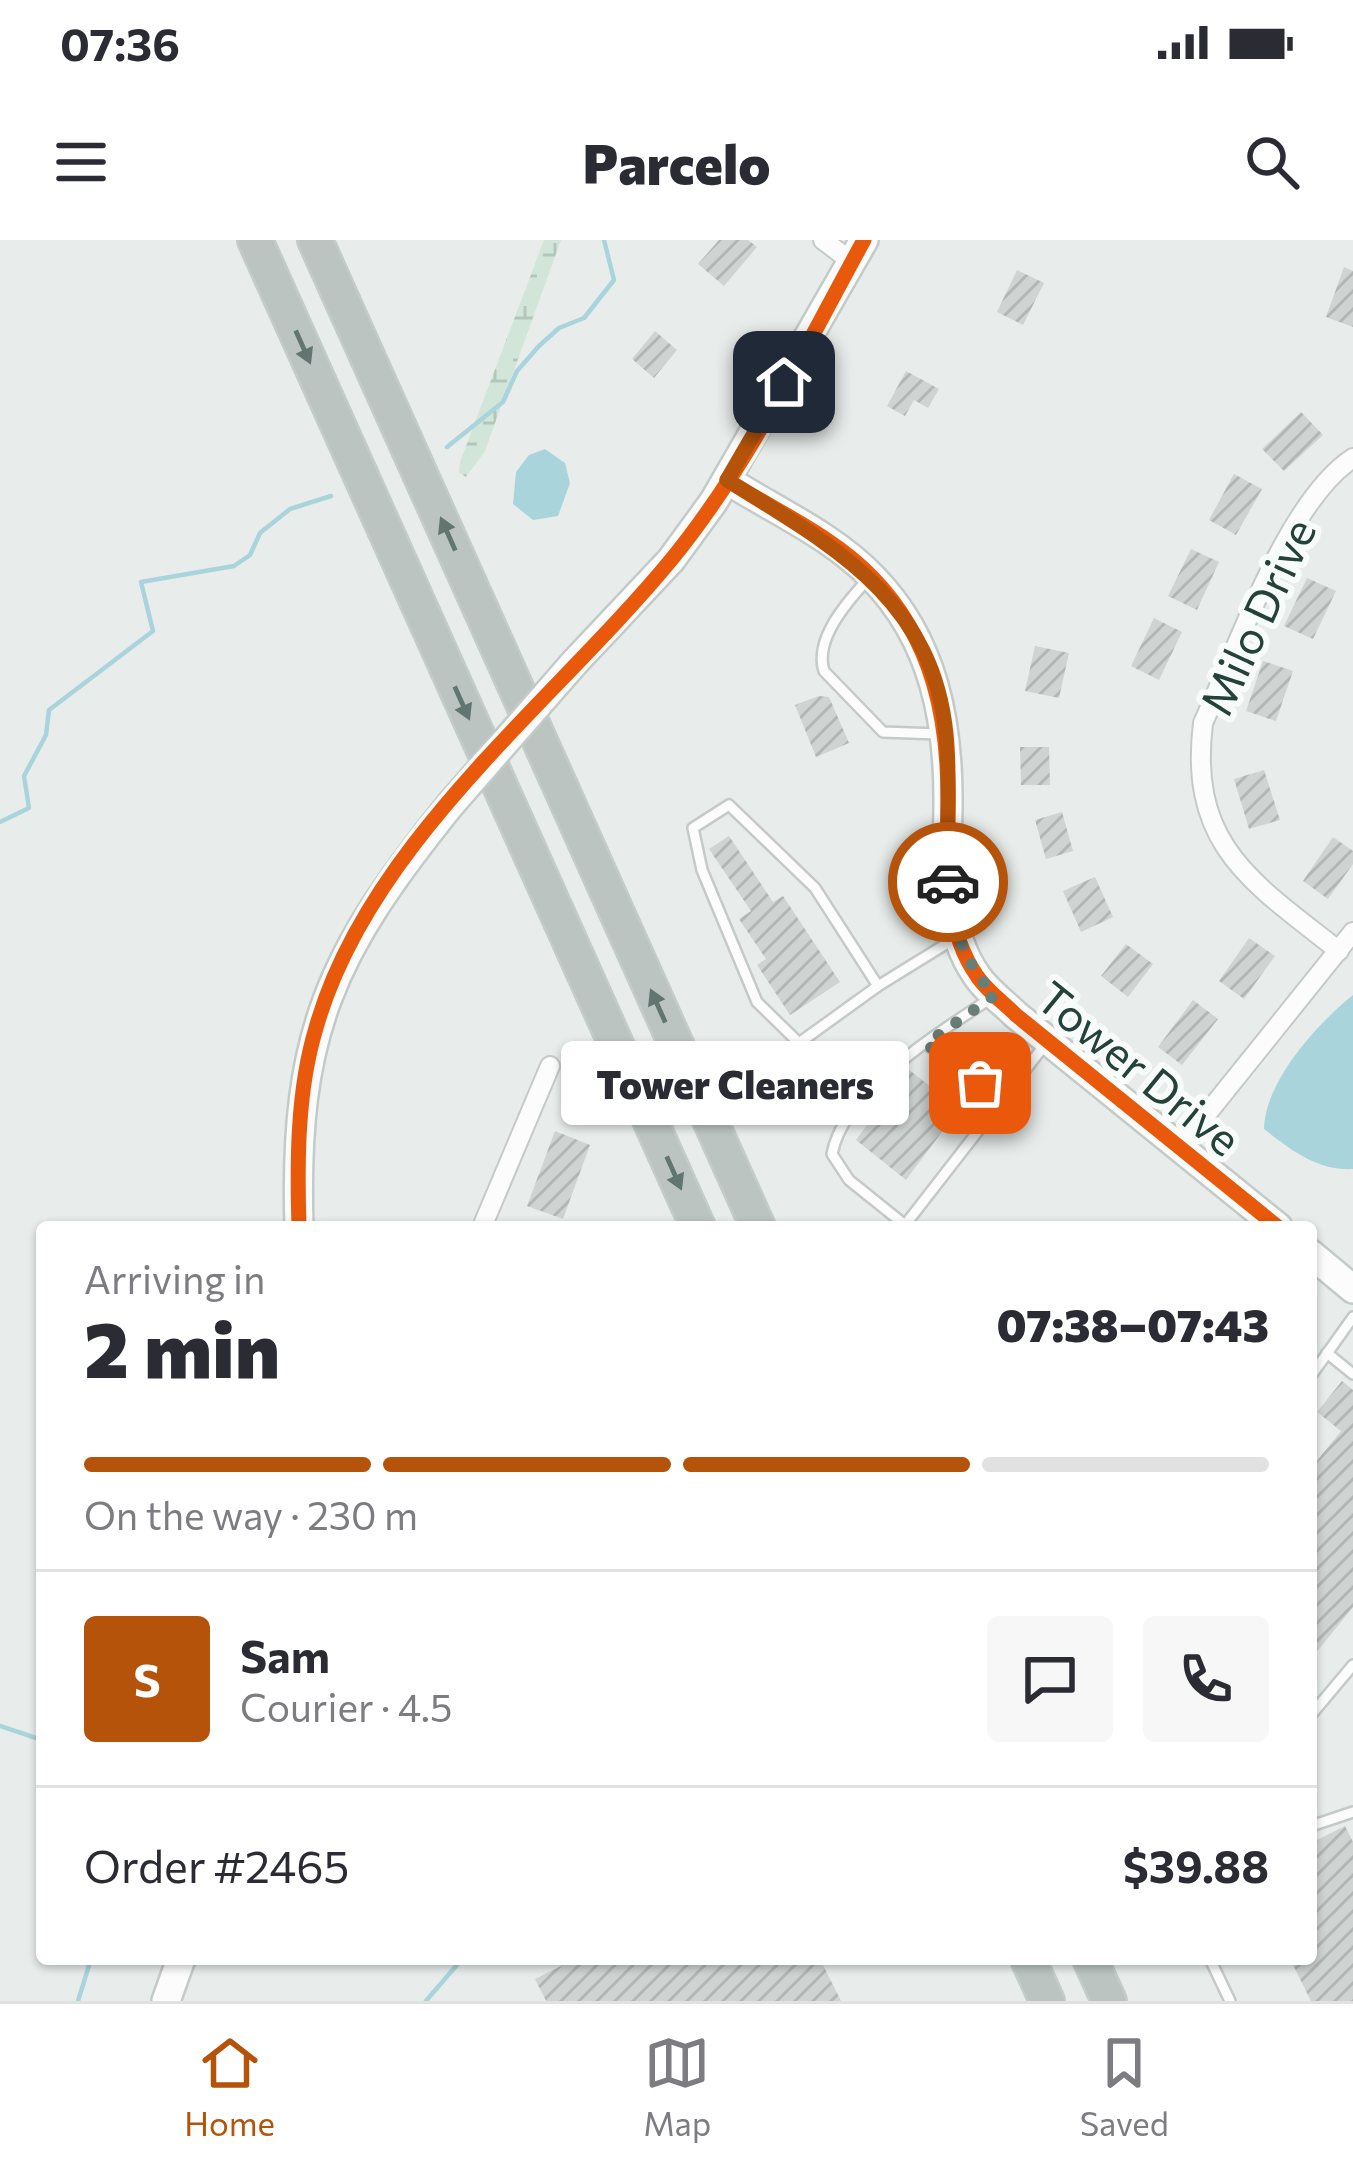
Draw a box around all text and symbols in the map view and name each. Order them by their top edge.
text: 07:36 [60,15,180,70]
icon: menu [48,129,114,195]
text: Parcelo [582,129,771,195]
icon: search [1239,129,1305,195]
one-way arrow [294,329,314,364]
pin [733,331,835,433]
icon: home [751,349,817,415]
street label: Milo Drive [1187,509,1325,723]
one-way arrow [437,517,457,552]
one-way arrow [453,686,473,721]
courier [888,822,1008,942]
icon: car [915,849,981,915]
street label: Tower Drive [1027,968,1253,1166]
one-way arrow [648,988,668,1023]
pin [929,1032,1031,1134]
callout: Tower Cleaners [560,1041,908,1125]
icon: bag [947,1050,1013,1116]
text: Tower Cleaners [596,1059,874,1107]
one-way arrow [665,1156,685,1191]
text: Arriving in [84,1254,265,1302]
text: 07:38–07:43 [997,1296,1269,1351]
text: 2 min [84,1299,280,1394]
text: On the way · 230 m [84,1490,418,1538]
button: chat [987,1616,1113,1742]
button: phone [1143,1616,1269,1742]
text: Sam [240,1627,330,1682]
text: S [133,1651,161,1706]
text: Courier · 4.5 [240,1682,452,1730]
text: Order #2465 [84,1837,349,1892]
text: $39.88 [1123,1837,1269,1892]
tab: Home [184,2030,275,2143]
tab: Map [643,2030,711,2143]
tab: Saved [1080,2030,1169,2143]

